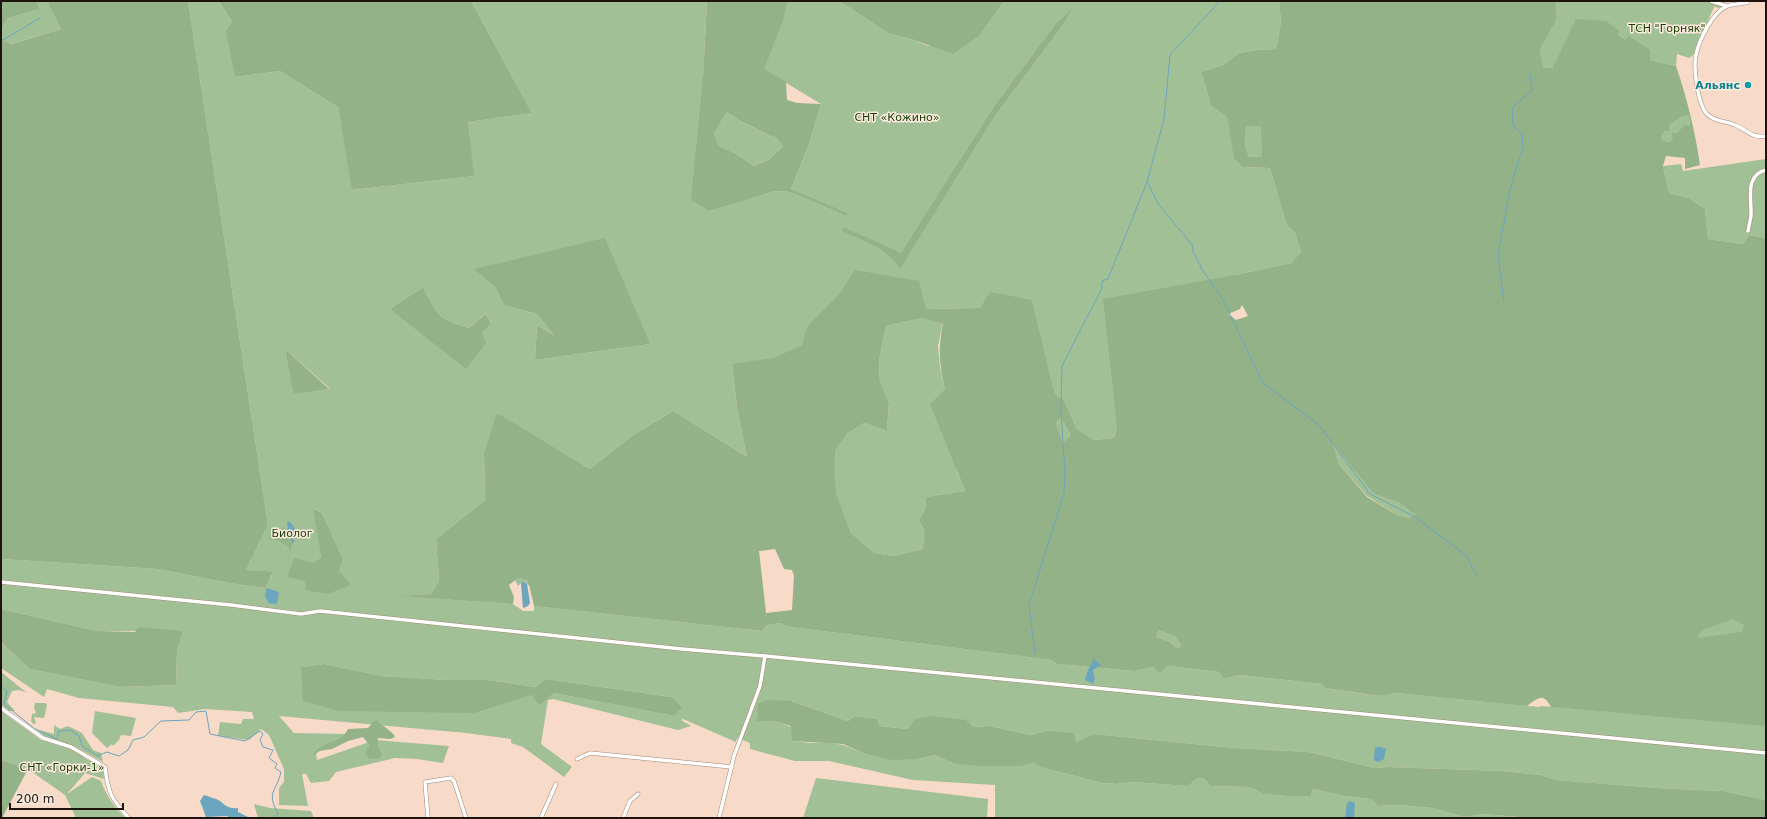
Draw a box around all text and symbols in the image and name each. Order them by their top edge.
park label: ТСН "Горняк" [1627,22,1706,35]
place label: Альянс [1695,79,1740,92]
marker: Альянс [1743,80,1753,90]
park label: СНТ «Кожино» [854,111,940,124]
park label: Биолог [272,527,313,540]
park label: СНТ «Горки-1» [20,761,104,774]
scale bar [10,785,123,811]
text: 200 m [16,792,54,806]

